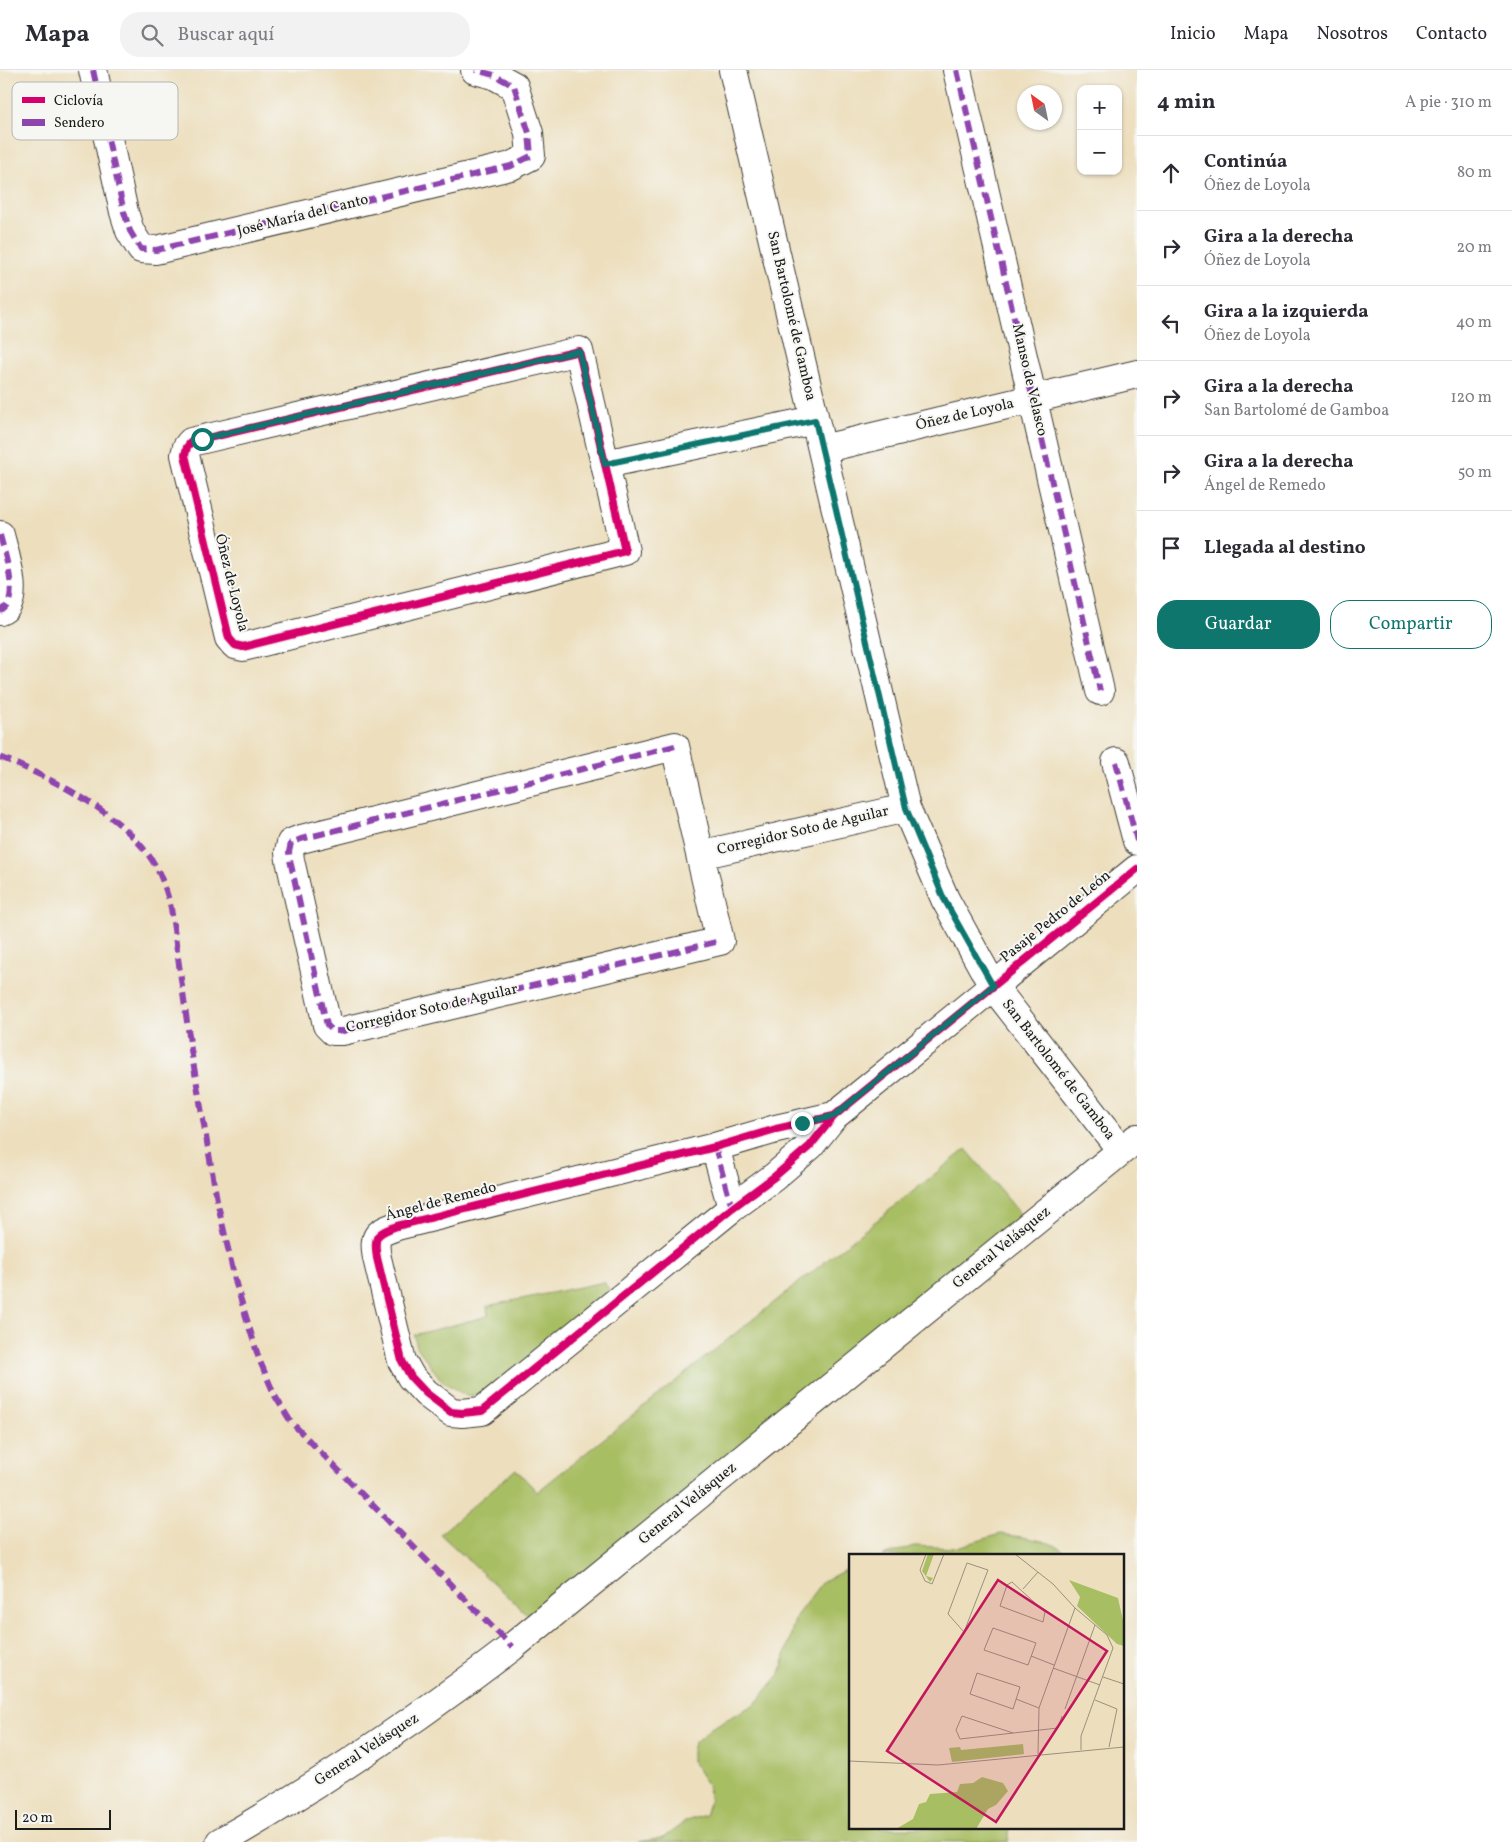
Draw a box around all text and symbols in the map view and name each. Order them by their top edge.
search box [120,12,470,57]
text: Mapa [25,18,90,52]
icon: search [138,21,166,49]
text: Buscar aquí [178,22,274,48]
text: Inicio [1170,22,1216,47]
text: Mapa [1244,22,1289,47]
text: Nosotros [1317,22,1388,47]
text: Contacto [1416,22,1487,47]
legend [12,82,178,140]
north arrow [1017,85,1062,130]
map controls [1077,85,1122,175]
button: + [1077,85,1122,130]
text: 4 min [1157,88,1216,117]
text: Ciclovía [54,92,103,111]
text: A pie · 310 m [1405,92,1492,114]
text: Sendero [54,114,105,133]
button: − [1077,130,1122,175]
text: Continúa [1204,149,1287,175]
icon: ahead [1157,159,1185,187]
text: 80 m [1457,162,1492,184]
text: Óñez de Loyola [1204,175,1311,197]
street label: José María del Canto [235,190,371,242]
text: Gira a la derecha [1204,224,1354,250]
street label: San Bartolomé de Gamboa [761,229,821,403]
icon: right [1157,234,1185,262]
text: 20 m [1457,237,1492,259]
text: Óñez de Loyola [1204,250,1311,272]
text: Gira a la izquierda [1204,299,1369,325]
icon: left [1157,309,1185,337]
text: 40 m [1456,312,1492,334]
street label: Manso de Velasco [1006,322,1052,438]
text: Óñez de Loyola [1204,325,1311,347]
text: Gira a la derecha [1204,374,1354,400]
icon: right [1157,384,1185,412]
text: 120 m [1450,387,1492,409]
street label: Óñez de Loyola [914,394,1016,436]
text: San Bartolomé de Gamboa [1204,400,1389,422]
route start [191,428,214,451]
text: Gira a la derecha [1204,449,1354,475]
icon: right [1157,459,1185,487]
text: 50 m [1458,462,1492,484]
text: Ángel de Remedo [1204,475,1326,497]
street label: Óñez de Loyola [209,532,253,634]
icon: arrive [1157,534,1185,562]
text: Llegada al destino [1204,535,1366,561]
button: Guardar [1157,600,1320,649]
button: Compartir [1330,600,1492,649]
street label: Corregidor Soto de Aguilar [715,801,891,861]
street label: Pasaje Pedro de León [996,866,1116,968]
street label: Corregidor Soto de Aguilar [344,979,520,1039]
street label: San Bartolomé de Gamboa [996,995,1120,1145]
route end [791,1112,814,1135]
street label: Ángel de Remedo [383,1177,499,1227]
street label: General Velásquez [949,1202,1055,1294]
street label: General Velásquez [635,1458,741,1550]
inset map [849,1554,1124,1830]
street label: General Velásquez [311,1708,423,1792]
scale bar [15,1807,111,1830]
text: 20 m [22,1809,53,1828]

